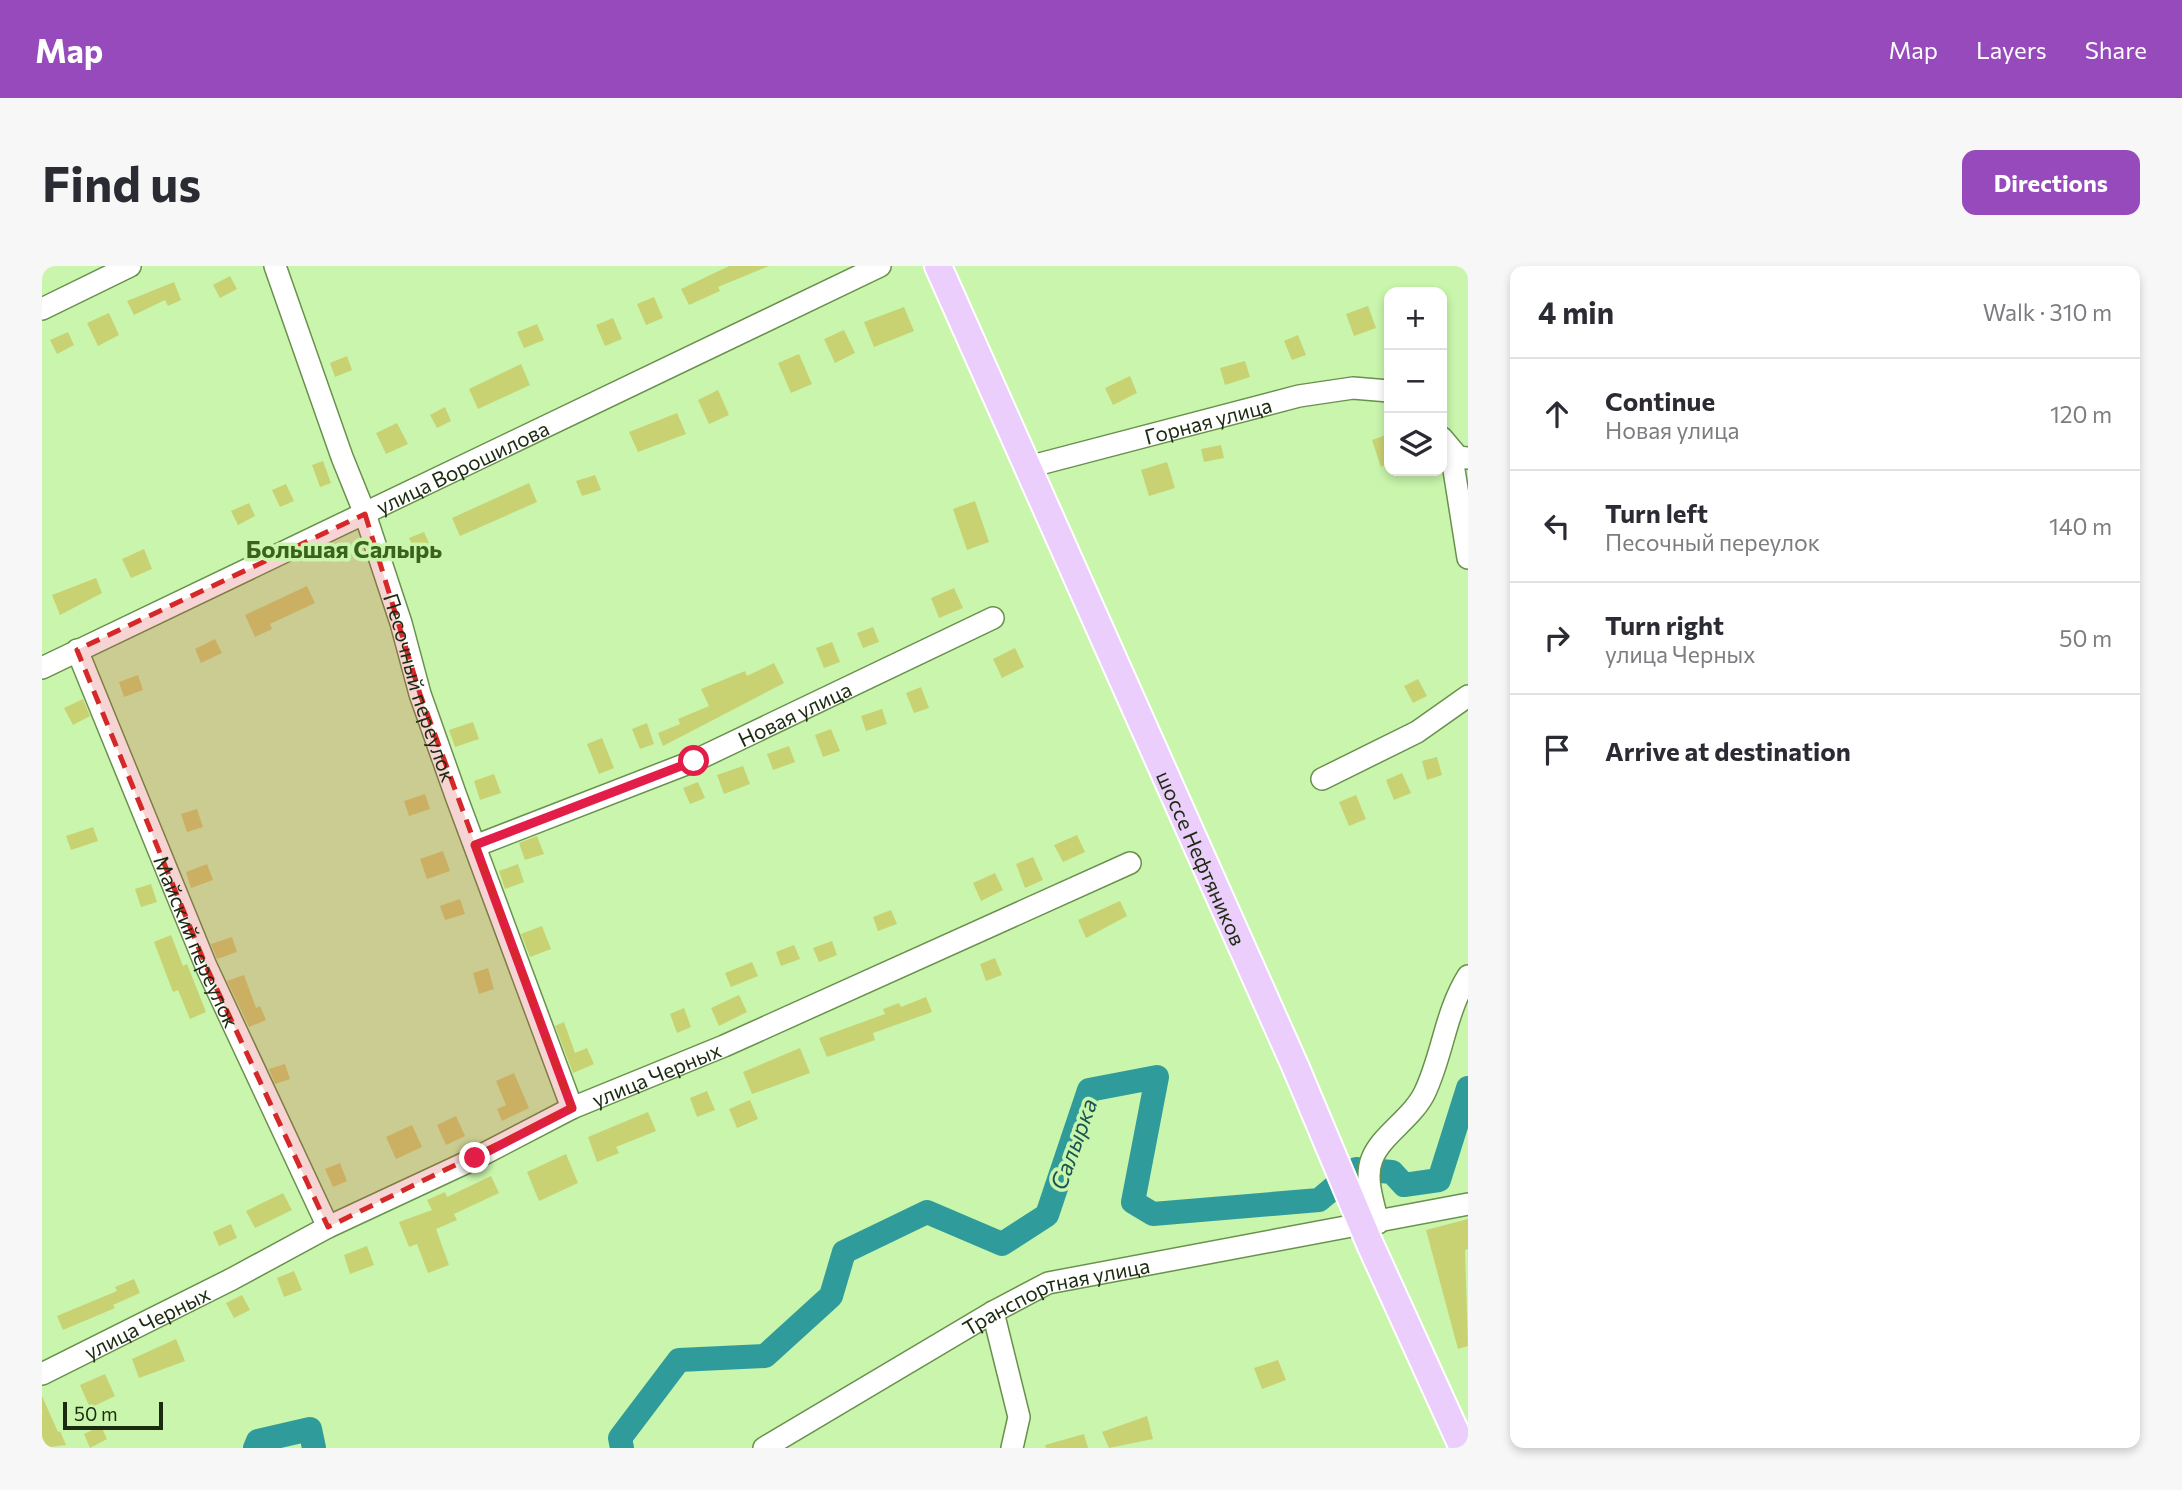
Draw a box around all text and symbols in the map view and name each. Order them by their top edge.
text: Map [35,29,103,70]
text: Map [1889,35,1938,64]
text: Layers [1976,35,2047,64]
text: Share [2085,35,2147,64]
button: Directions [1962,150,2140,215]
text: Find us [42,152,201,212]
map controls [1384,287,1447,476]
button: + [1384,287,1447,350]
text: 4 min [1538,293,1614,330]
text: Walk · 310 m [1983,298,2112,326]
button: − [1384,350,1447,413]
text: Continue [1605,385,1715,416]
street label: Горная улица [1142,391,1274,448]
icon: ahead [1538,395,1576,433]
text: 120 m [2050,400,2112,428]
button: layers [1384,413,1447,476]
street label: улица Ворошилова [372,414,553,519]
text: Новая улица [1605,416,1740,444]
text: Turn left [1605,497,1708,528]
icon: left [1538,507,1576,545]
text: 140 m [2049,512,2112,540]
text: Песочный переулок [1605,528,1820,556]
district label: Большая Салырь [246,534,442,563]
street label: Песочный переулок [379,590,462,785]
text: Turn right [1605,609,1724,640]
icon: right [1538,619,1576,657]
text: 50 m [2059,624,2112,652]
text: улица Черных [1605,640,1755,668]
street label: Новая улица [733,675,855,751]
icon: arrive [1538,731,1576,769]
text: Arrive at destination [1605,735,1851,766]
route start [678,745,709,776]
street label: шоссе Нефтяников [1152,767,1252,949]
street label: Майский переулок [150,851,245,1031]
street label: улица Черных [588,1036,724,1111]
water label: Салырка [1044,1094,1102,1194]
route end [459,1142,490,1173]
street label: Транспортная улица [957,1252,1152,1340]
street label: улица Черных [80,1280,214,1364]
scale bar [63,1399,163,1431]
text: 50 m [74,1402,118,1425]

